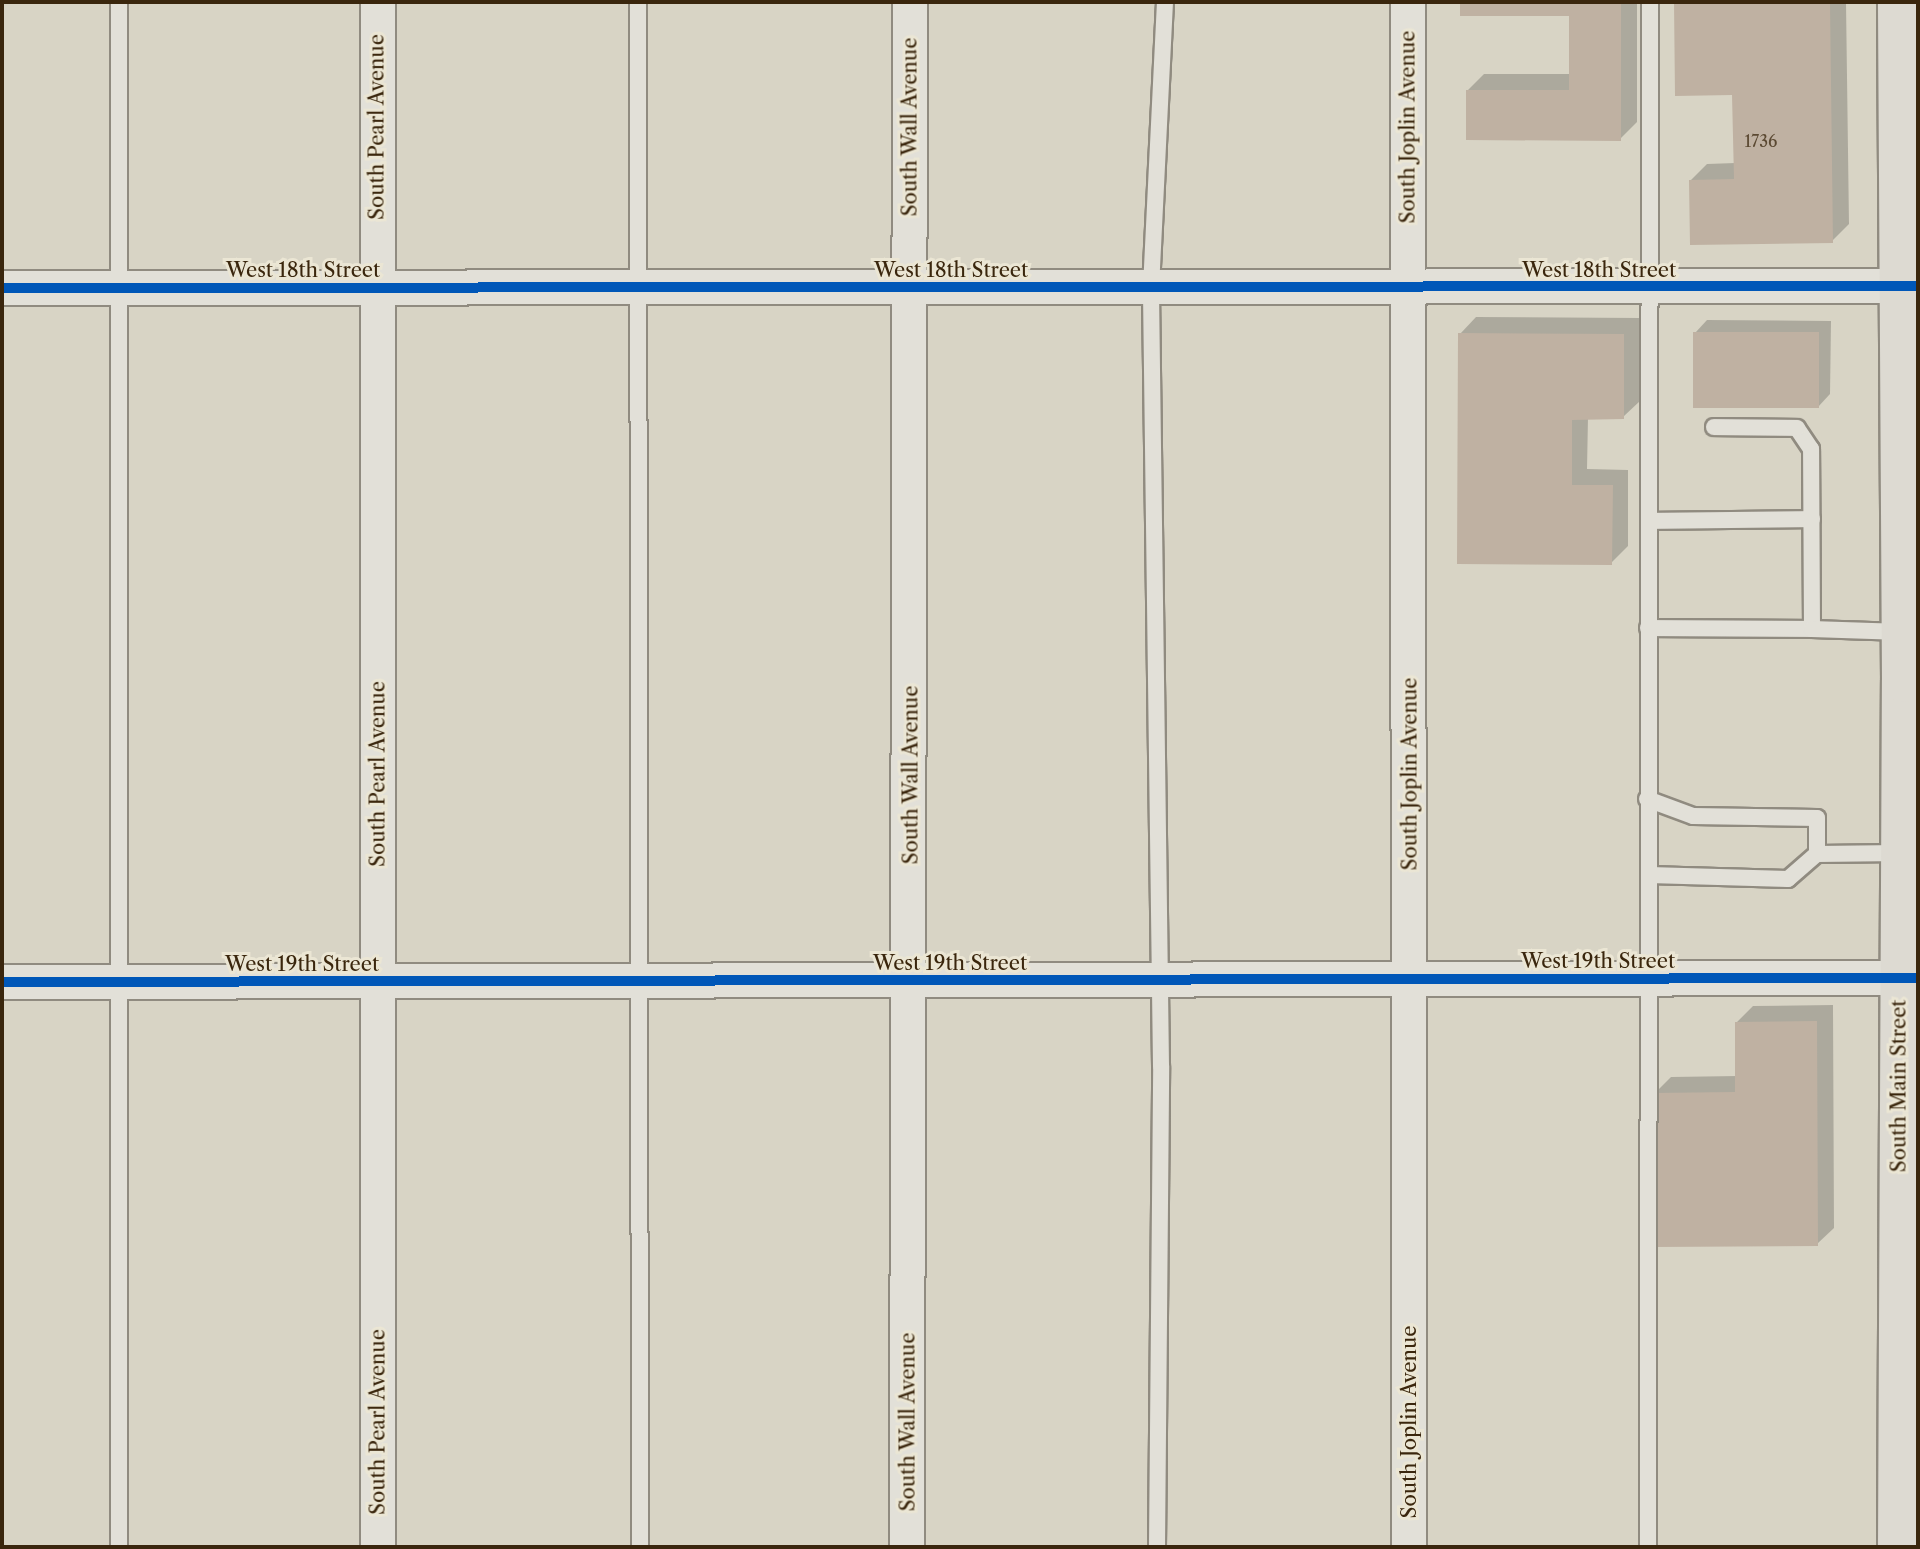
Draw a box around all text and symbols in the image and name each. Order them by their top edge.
street label: South Joplin Avenue [1396,30,1420,224]
street label: South Pearl Avenue [365,34,389,220]
street label: South Wall Avenue [898,37,922,217]
house number: 1736 [1745,131,1777,151]
street label: West 18th Street [226,258,380,282]
street label: West 18th Street [874,258,1028,282]
street label: West 18th Street [1522,258,1676,282]
street label: South Joplin Avenue [1398,677,1422,871]
street label: South Pearl Avenue [366,681,390,867]
street label: South Wall Avenue [899,685,923,865]
street label: West 19th Street [1521,949,1675,973]
street label: West 19th Street [873,951,1027,975]
street label: West 19th Street [225,952,379,976]
street label: South Main Street [1887,1000,1911,1172]
street label: South Joplin Avenue [1397,1325,1421,1519]
street label: South Pearl Avenue [366,1329,390,1515]
street label: South Wall Avenue [896,1332,920,1512]

